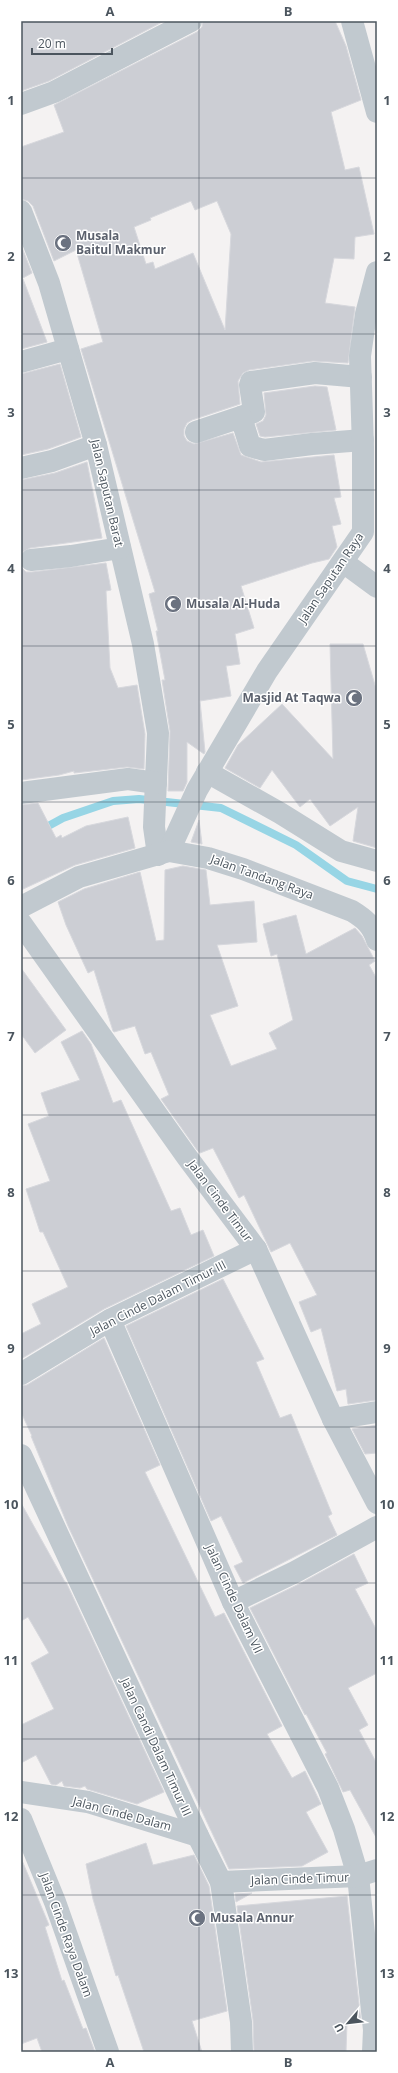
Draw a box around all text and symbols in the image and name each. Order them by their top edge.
text: A [106,2,115,20]
text: B [284,2,293,20]
scale bar [32,30,112,56]
text: 20 m [38,35,66,52]
text: 1 [7,91,15,109]
text: 1 [383,91,391,109]
place label: Musala Baitul Makmur [76,227,167,258]
mosque icon: Musala Baitul Makmur [53,233,73,253]
text: 2 [7,247,15,265]
text: 2 [383,247,391,265]
text: 3 [7,403,15,421]
text: 3 [383,403,391,421]
street label: Jalan Saputan Barat [87,437,128,548]
street label: Jalan Saputan Raya [293,529,367,627]
text: 4 [7,559,15,577]
text: 4 [383,559,391,577]
mosque icon: Musala Al-Huda [163,594,183,614]
place label: Musala Al-Huda [186,595,280,612]
mosque icon: Masjid At Taqwa [344,688,364,708]
place label: Masjid At Taqwa [243,689,341,706]
text: 5 [7,715,15,733]
text: 5 [383,715,391,733]
street label: Jalan Tandang Raya [207,850,316,903]
text: 6 [7,871,15,889]
text: 6 [383,871,391,889]
text: 7 [7,1027,15,1045]
text: 7 [383,1027,391,1045]
street label: Jalan Cinde Timur [183,1156,257,1245]
text: 8 [7,1183,15,1201]
text: 8 [383,1183,391,1201]
street label: Jalan Cinde Dalam Timur III [86,1256,229,1340]
text: 9 [7,1339,15,1357]
text: 9 [383,1339,391,1357]
text: 10 [4,1495,18,1513]
text: 10 [380,1495,394,1513]
street label: Jalan Cinde Dalam VII [201,1541,267,1656]
text: 11 [4,1651,18,1669]
text: 11 [380,1651,394,1669]
street label: Jalan Candi Dalam Timur III [116,1674,196,1819]
street label: Jalan Cinde Dalam [70,1792,173,1835]
text: 12 [4,1807,19,1825]
text: 12 [380,1807,395,1825]
street label: Jalan Cinde Timur [250,1868,349,1889]
street label: Jalan Cinde Raya Dalam [36,1869,97,1999]
mosque icon: Musala Annur [187,1908,207,1928]
place label: Musala Annur [210,1909,294,1926]
text: 13 [4,1964,18,1982]
text: 13 [380,1964,394,1982]
north arrow [328,2003,368,2043]
text: U [330,2021,347,2035]
text: A [106,2053,115,2071]
text: B [284,2053,293,2071]

